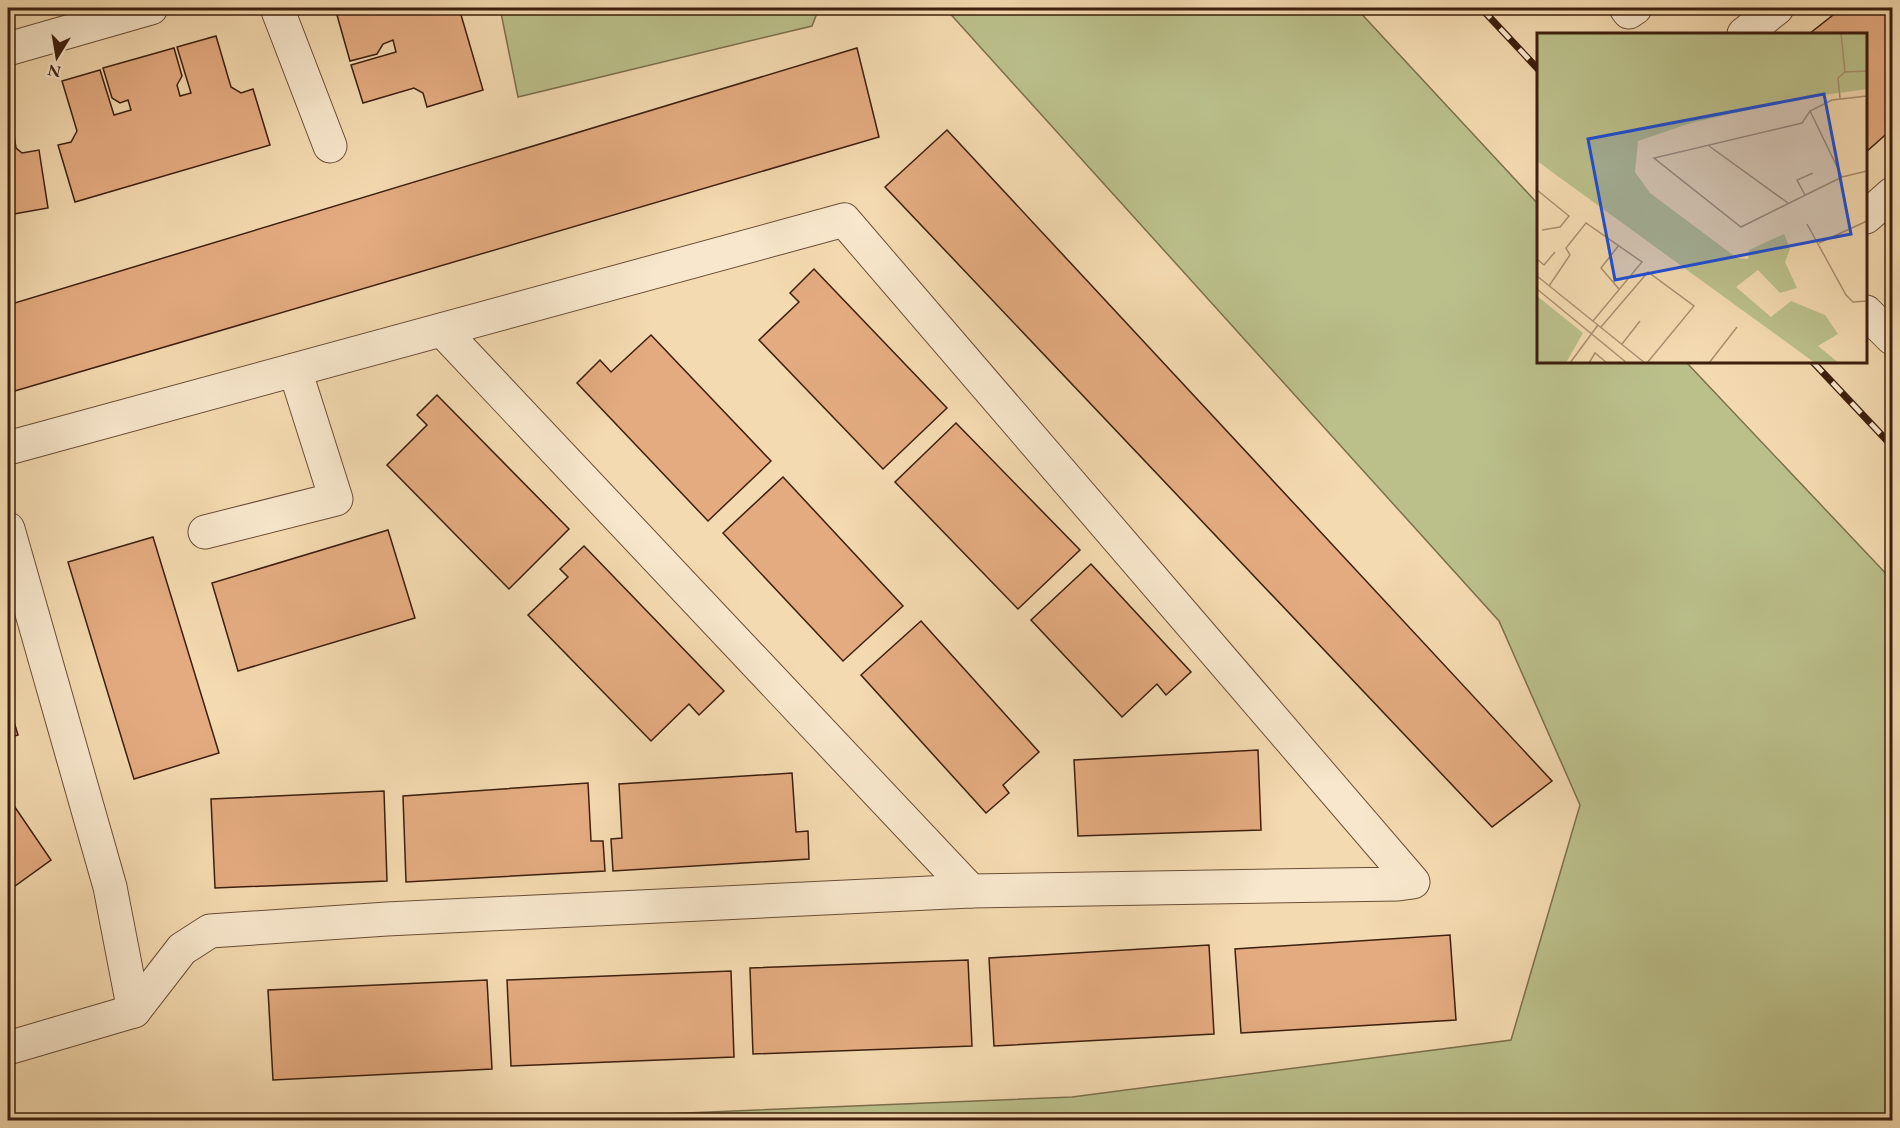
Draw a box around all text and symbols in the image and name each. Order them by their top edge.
north arrow [27,27,87,87]
inset map [1537,33,1867,363]
text: N [46,60,63,83]

